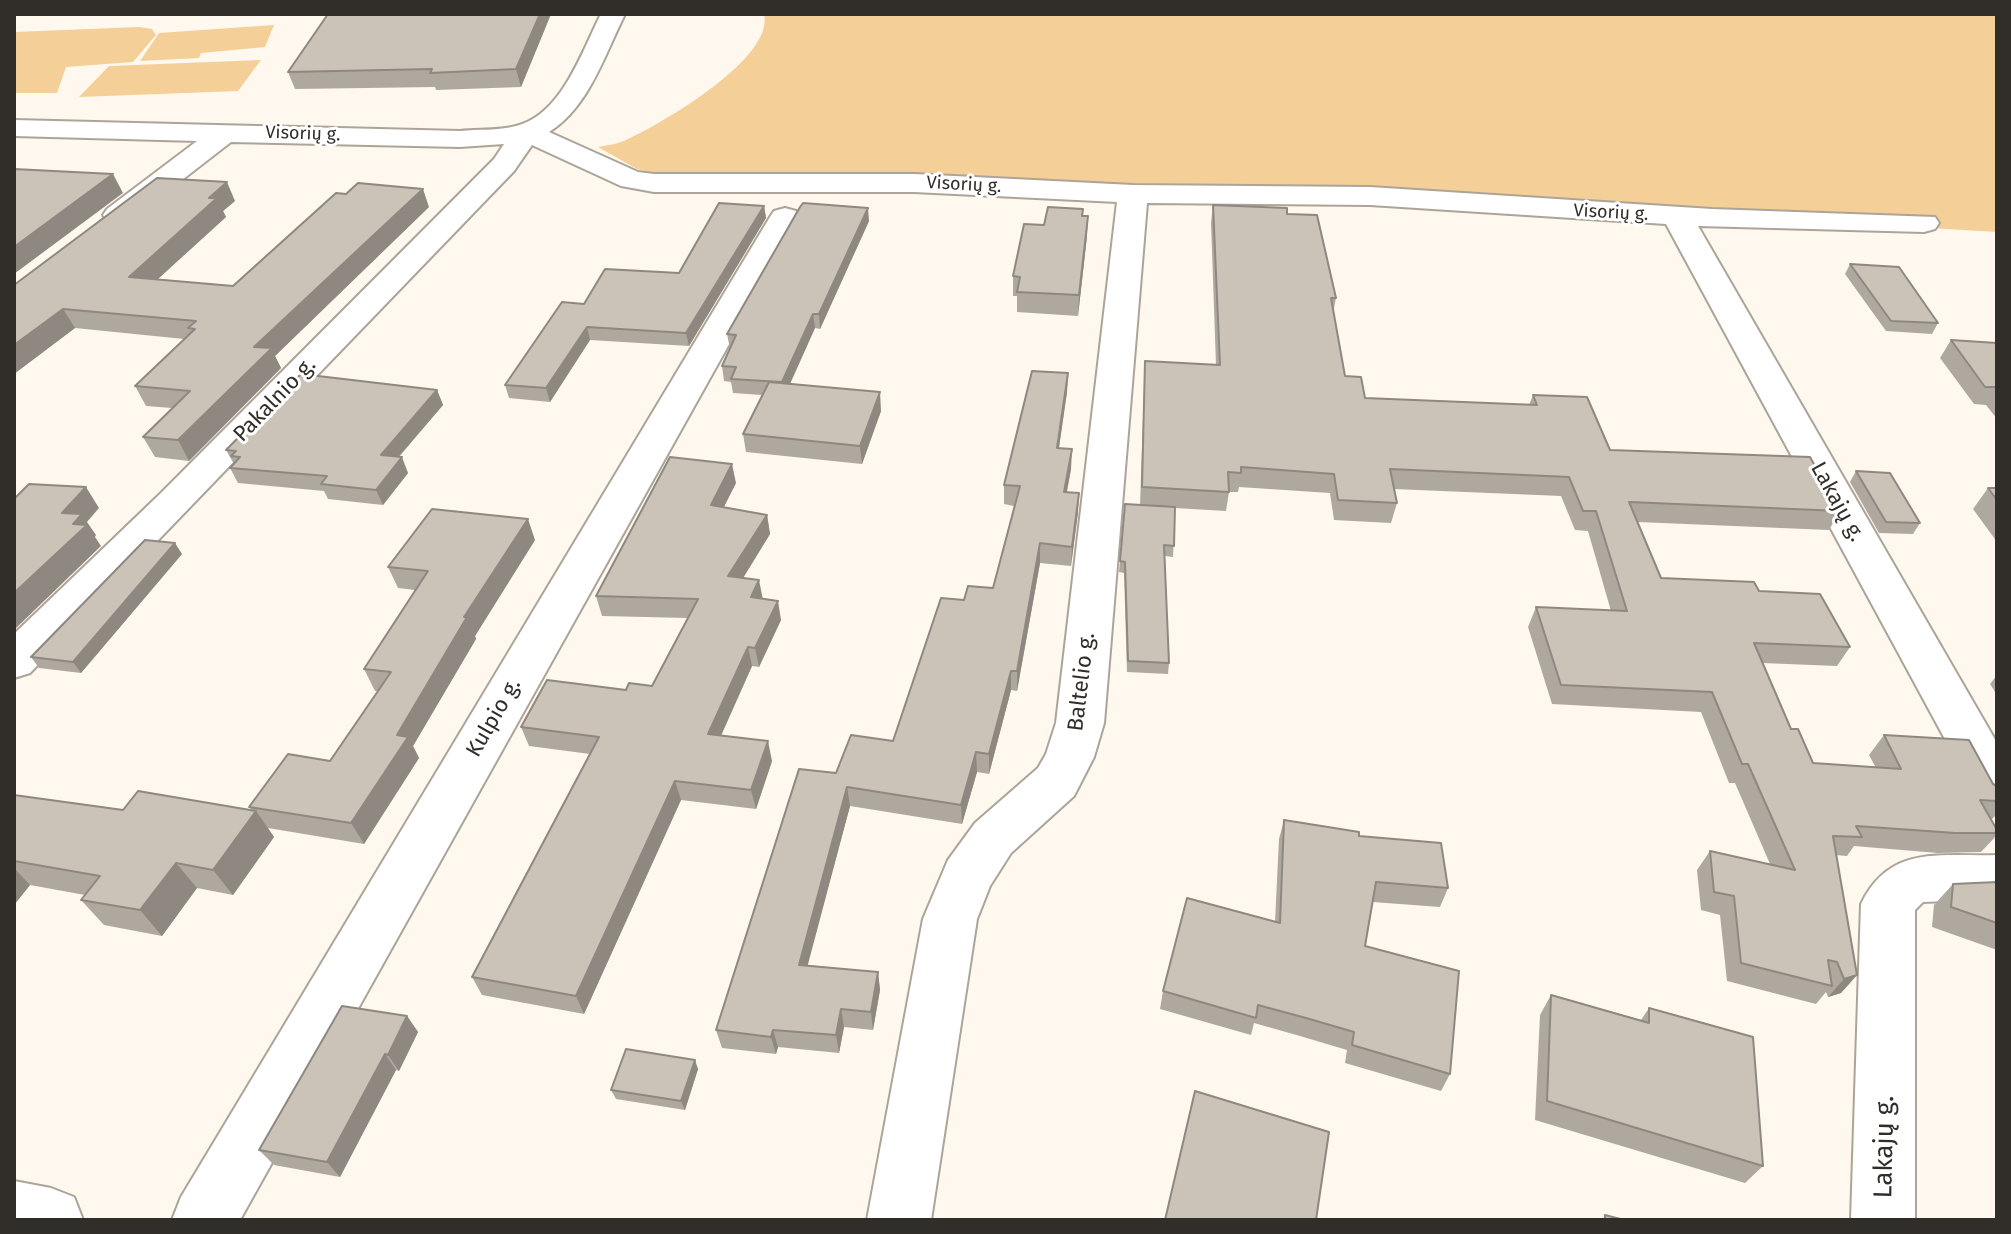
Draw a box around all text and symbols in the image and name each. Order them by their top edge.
street label: Visorių g. [265,122,341,146]
street label: Visorių g. [926,172,1002,198]
street label: Visorių g. [1573,200,1649,226]
street label: Pakalnio g. [228,352,322,448]
street label: Lakajų g. [1804,458,1870,546]
street label: Baltelio g. [1063,631,1101,733]
street label: Kulpio g. [461,674,527,762]
street label: Lakajų g. [1869,1095,1901,1199]

